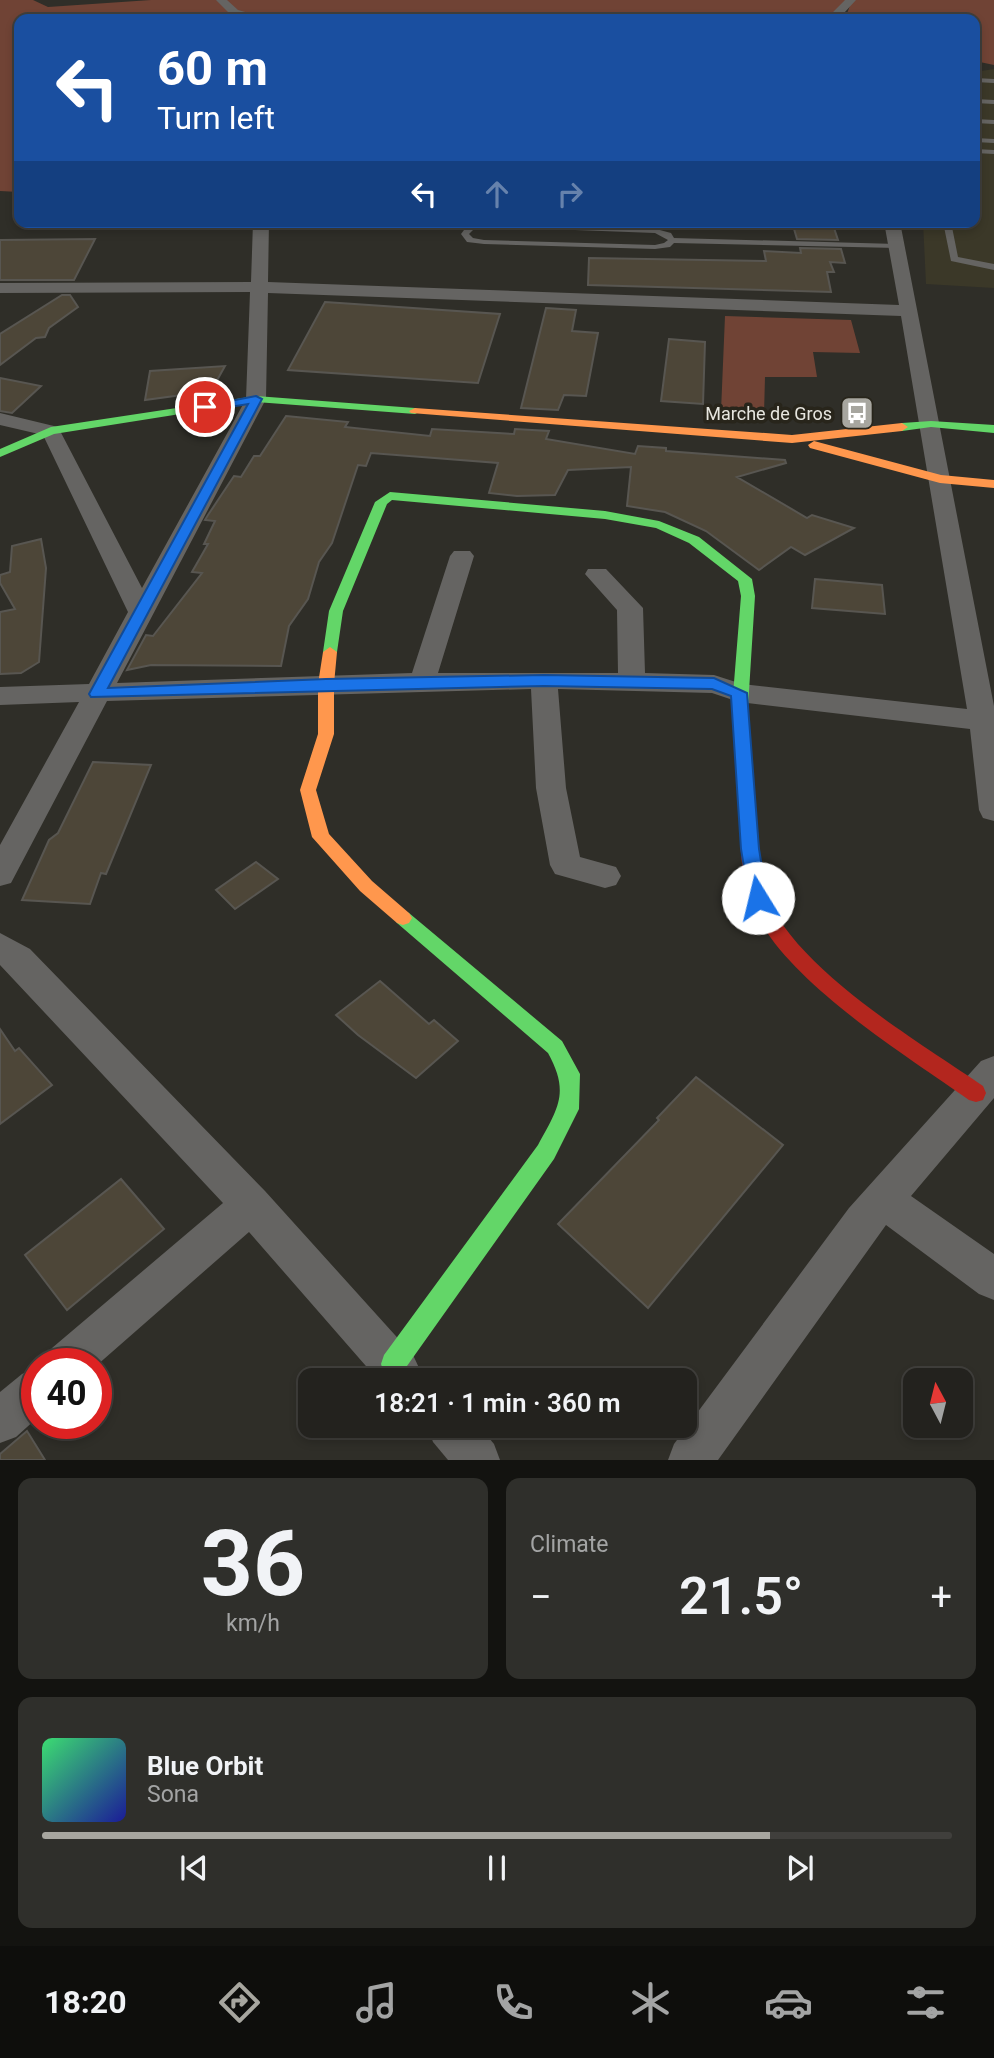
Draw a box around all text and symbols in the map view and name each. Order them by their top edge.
text: 60 m [157,40,268,97]
icon: left [42,42,133,133]
text: Turn left [157,99,275,137]
icon: left [405,175,443,213]
icon: ahead [478,175,516,213]
icon: right [551,175,589,213]
pin [175,377,235,437]
icon: arrive [186,388,224,426]
bus stop icon: Marche de Gros [838,394,876,432]
place label: Marche de Gros [705,403,832,424]
position arrow [721,861,795,935]
speed limit sign: 40 [21,1348,112,1439]
north arrow [903,1368,973,1438]
map controls [903,1368,973,1438]
text: 18:21 · 1 min · 360 m [374,1388,621,1418]
text: 36 [201,1511,305,1617]
text: Climate [530,1531,609,1558]
text: 21.5° [679,1566,803,1627]
text: − [530,1575,552,1619]
text: + [930,1575,952,1619]
text: km/h [226,1610,280,1637]
text: Blue Orbit [147,1751,263,1781]
text: Sona [147,1781,199,1808]
icon: previous [175,1849,213,1887]
icon: pause [478,1849,516,1887]
icon: next [781,1849,819,1887]
icon: directions [215,1978,264,2027]
icon: music [352,1978,401,2027]
icon: phone [489,1978,538,2027]
icon: climate [626,1978,675,2027]
icon: car [764,1978,813,2027]
icon: filters [901,1978,950,2027]
text: 18:20 [44,1983,127,2021]

